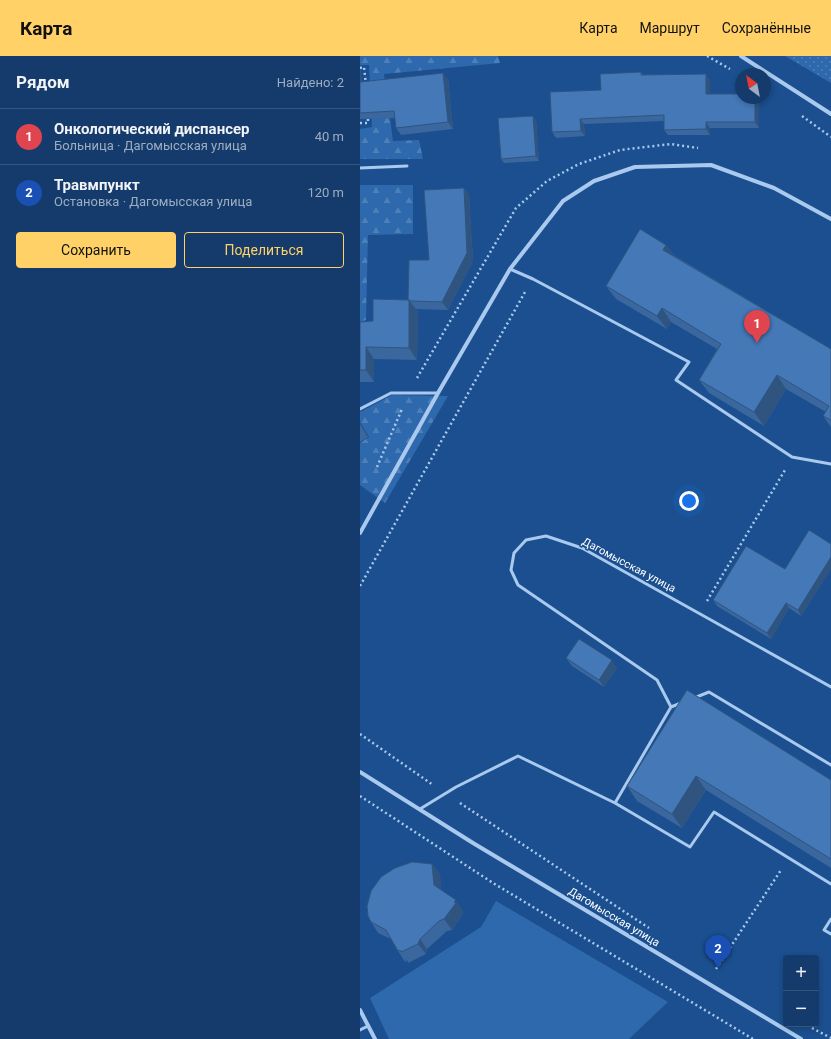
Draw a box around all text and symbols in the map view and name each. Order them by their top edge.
text: Карта [20,17,72,40]
text: Карта [579,20,618,36]
text: Маршрут [640,20,700,36]
text: Сохранённые [722,20,811,36]
north arrow [735,68,771,104]
text: Рядом [16,72,70,92]
text: Найдено: 2 [277,75,344,90]
text: Онкологический диспансер [54,120,249,138]
text: 1 [25,129,33,144]
text: 40 m [315,129,344,144]
text: Больница · Дагомысская улица [54,138,247,153]
text: Травмпункт [54,176,140,194]
text: 2 [25,185,33,200]
text: 120 m [307,185,344,200]
text: Остановка · Дагомысская улица [54,194,252,209]
button: Сохранить [16,232,176,268]
button: Поделиться [184,232,344,268]
pin: 1 [744,310,770,343]
your location [679,491,699,511]
street label: Дагомысская улица [580,535,678,595]
street label: Дагомысская улица [566,885,662,949]
pin: 2 [705,935,731,968]
map controls [783,955,819,1027]
button: + [783,955,819,991]
button: − [783,991,819,1027]

